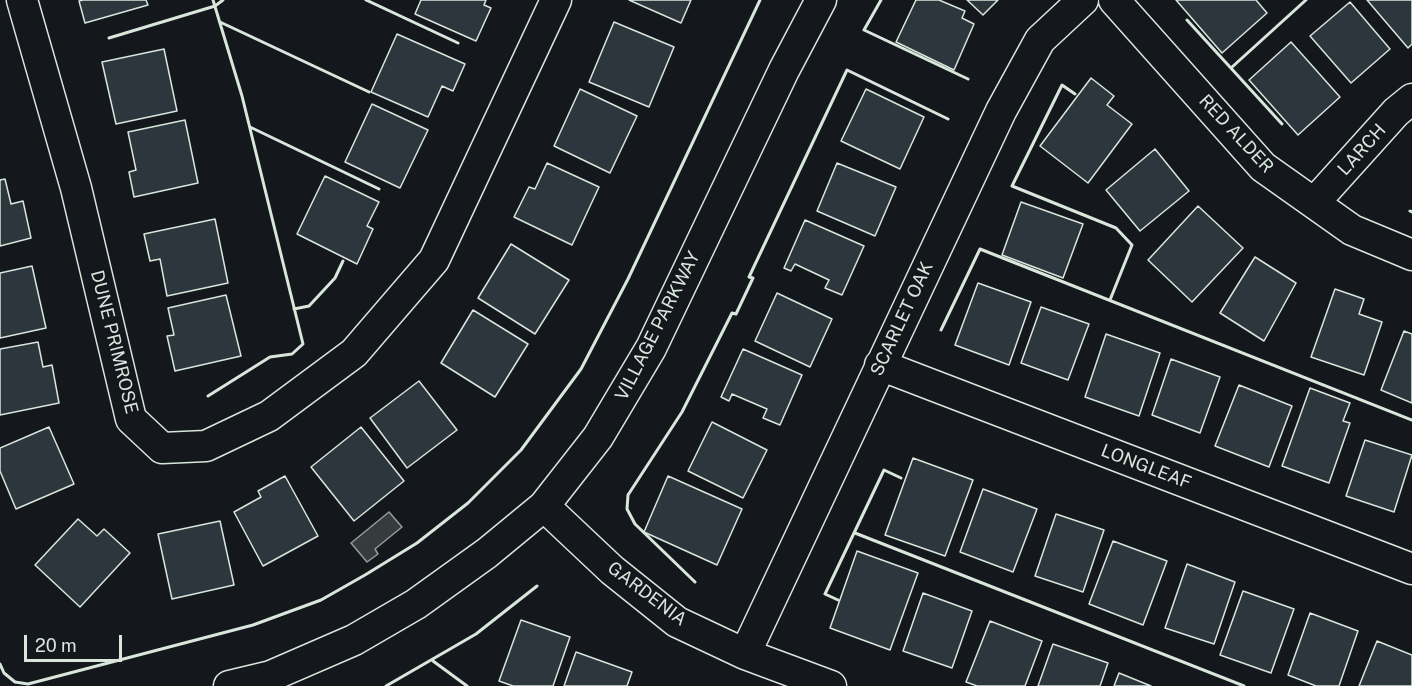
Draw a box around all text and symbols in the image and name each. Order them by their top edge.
street label: RED ALDER [1194,90,1278,178]
street label: LARCH [1333,120,1391,180]
street label: VILLAGE PARKWAY [611,248,705,404]
street label: SCARLET OAK [866,258,938,380]
street label: DUNE PRIMROSE [86,268,142,416]
street label: LONGLEAF [1098,440,1194,494]
street label: GARDENIA [603,557,691,631]
scale bar [27,623,124,661]
text: 20 m [35,635,77,656]

